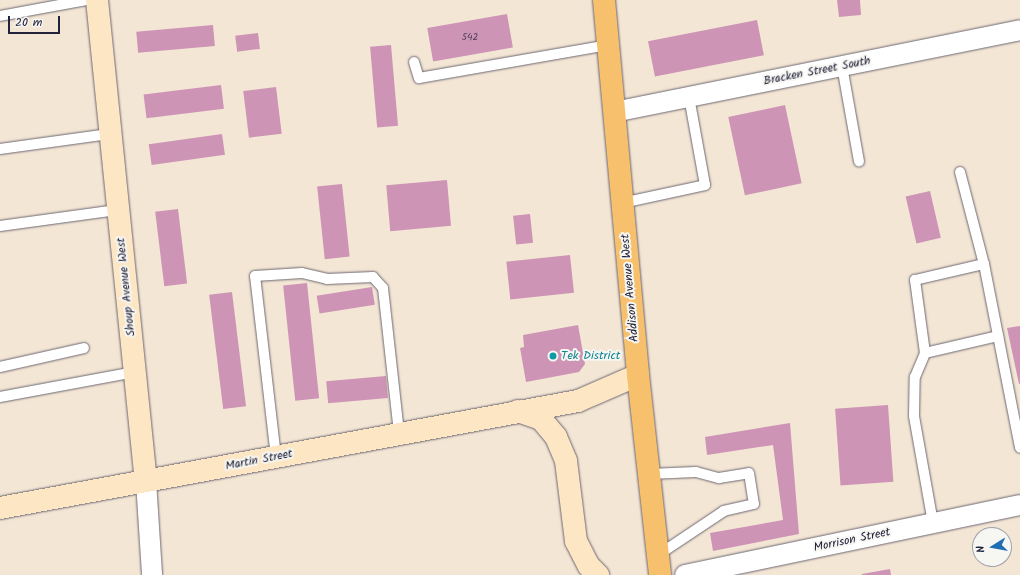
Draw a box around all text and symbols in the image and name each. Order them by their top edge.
scale bar [10,8,62,34]
text: 20 m [15,13,42,32]
house number: 542 [462,32,478,44]
street label: Bracken Street South [762,54,872,88]
street label: Addison Avenue West [618,233,642,343]
street label: Shoup Avenue West [114,237,138,337]
place label: Tek District [561,349,620,363]
marker: Tek District [548,351,558,361]
street label: Martin Street [224,446,294,474]
street label: Morrison Street [812,525,892,555]
north arrow [972,527,1012,567]
text: N [972,544,991,554]

